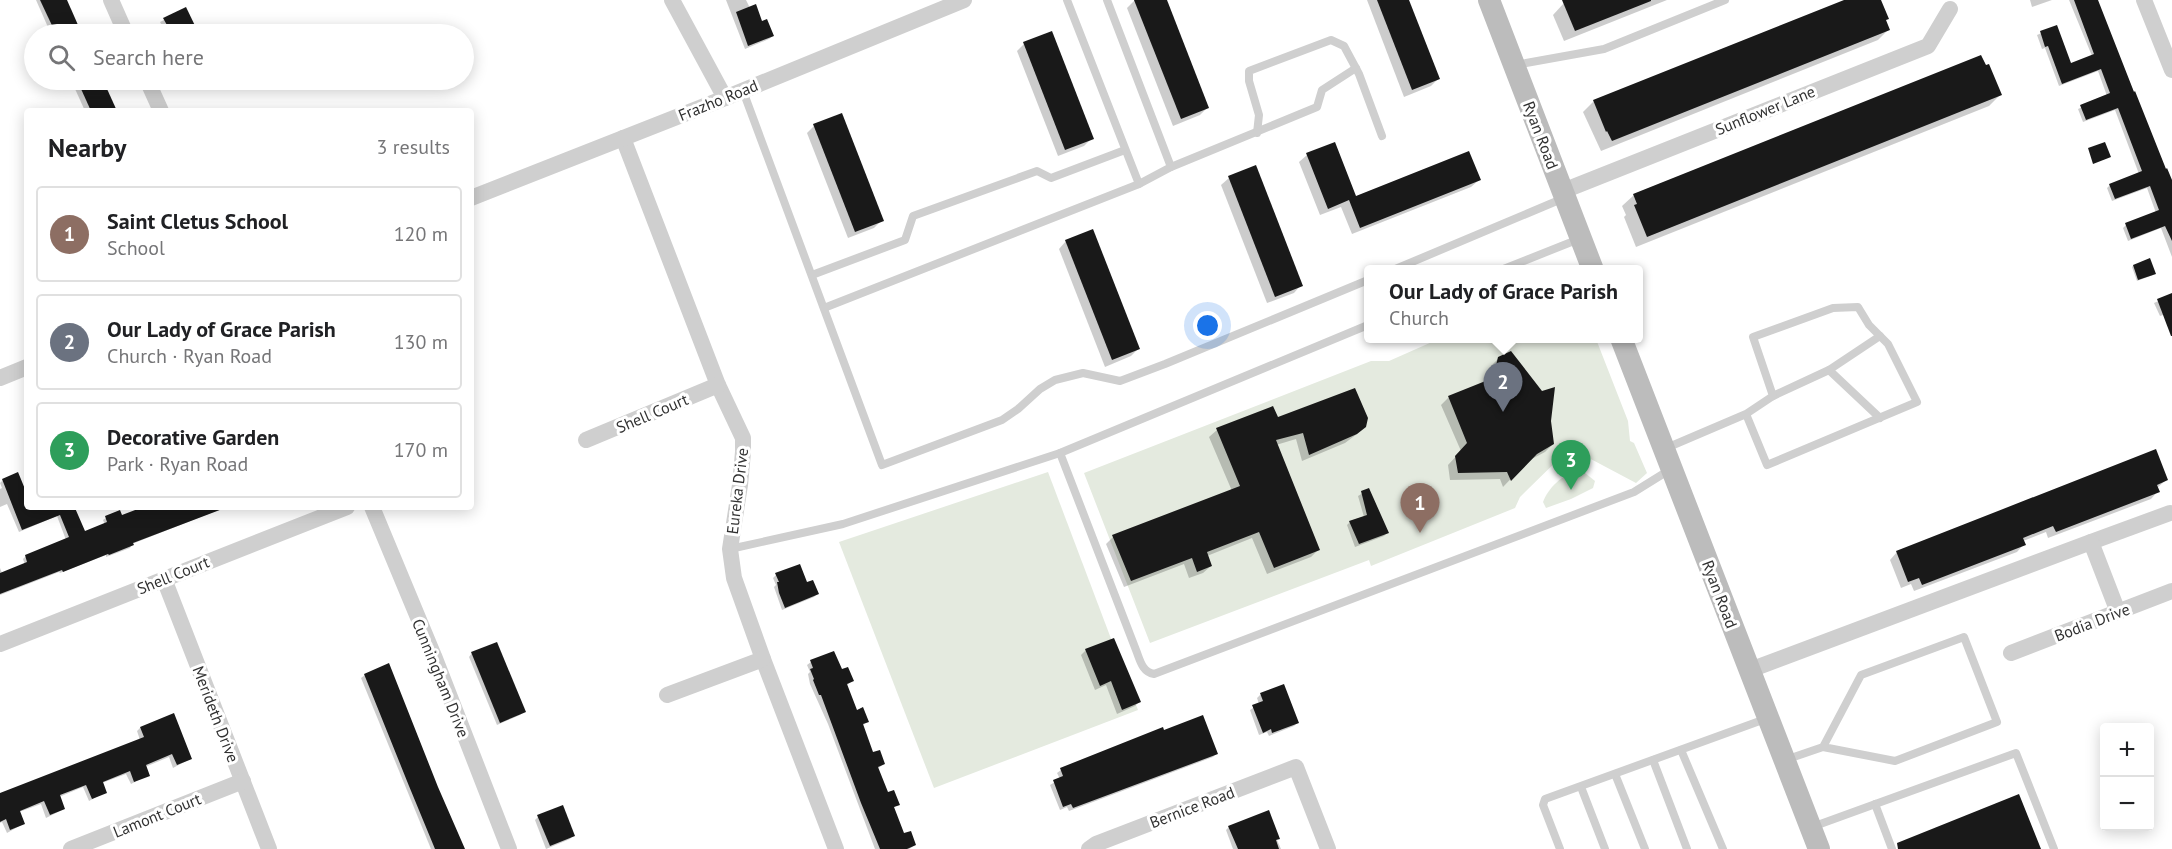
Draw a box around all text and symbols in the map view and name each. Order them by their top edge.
search box [24,24,474,90]
icon: search [45,41,78,74]
text: Search here [93,43,204,71]
street label: Frazho Road [675,75,761,125]
street label: Sunflower Lane [1712,81,1818,139]
street label: Ryan Road [1519,98,1563,172]
text: Nearby [48,131,126,164]
text: 3 results [377,134,450,160]
text: Saint Cletus School [107,207,288,235]
text: 1 [64,221,75,247]
text: 120 m [394,221,448,247]
text: School [107,235,165,261]
popup [1364,265,1643,343]
text: Our Lady of Grace Parish [1389,277,1618,305]
text: Church [1389,305,1449,331]
your location [1193,311,1222,340]
text: Our Lady of Grace Parish [107,315,336,343]
text: 2 [64,329,75,355]
text: 130 m [394,329,448,355]
text: Church · Ryan Road [107,343,272,369]
pin: 2 [1484,362,1522,412]
street label: Shell Court [613,389,691,437]
text: Decorative Garden [107,423,279,451]
text: 3 [64,437,75,463]
text: 170 m [394,437,448,463]
pin: 3 [1552,440,1590,490]
street label: Eureka Drive [722,447,752,535]
text: Park · Ryan Road [107,451,248,477]
pin: 1 [1400,484,1440,533]
street label: Shell Court [134,551,213,599]
street label: Ryan Road [1698,557,1742,631]
street label: Bodia Drive [2052,599,2132,645]
street label: Cunningham Drive [408,616,474,740]
street label: Merideth Drive [188,663,244,765]
map controls [2100,723,2154,831]
button: + [2100,723,2154,777]
button: − [2100,777,2154,831]
street label: Bernice Road [1147,782,1237,832]
street label: Lamont Court [110,788,204,842]

